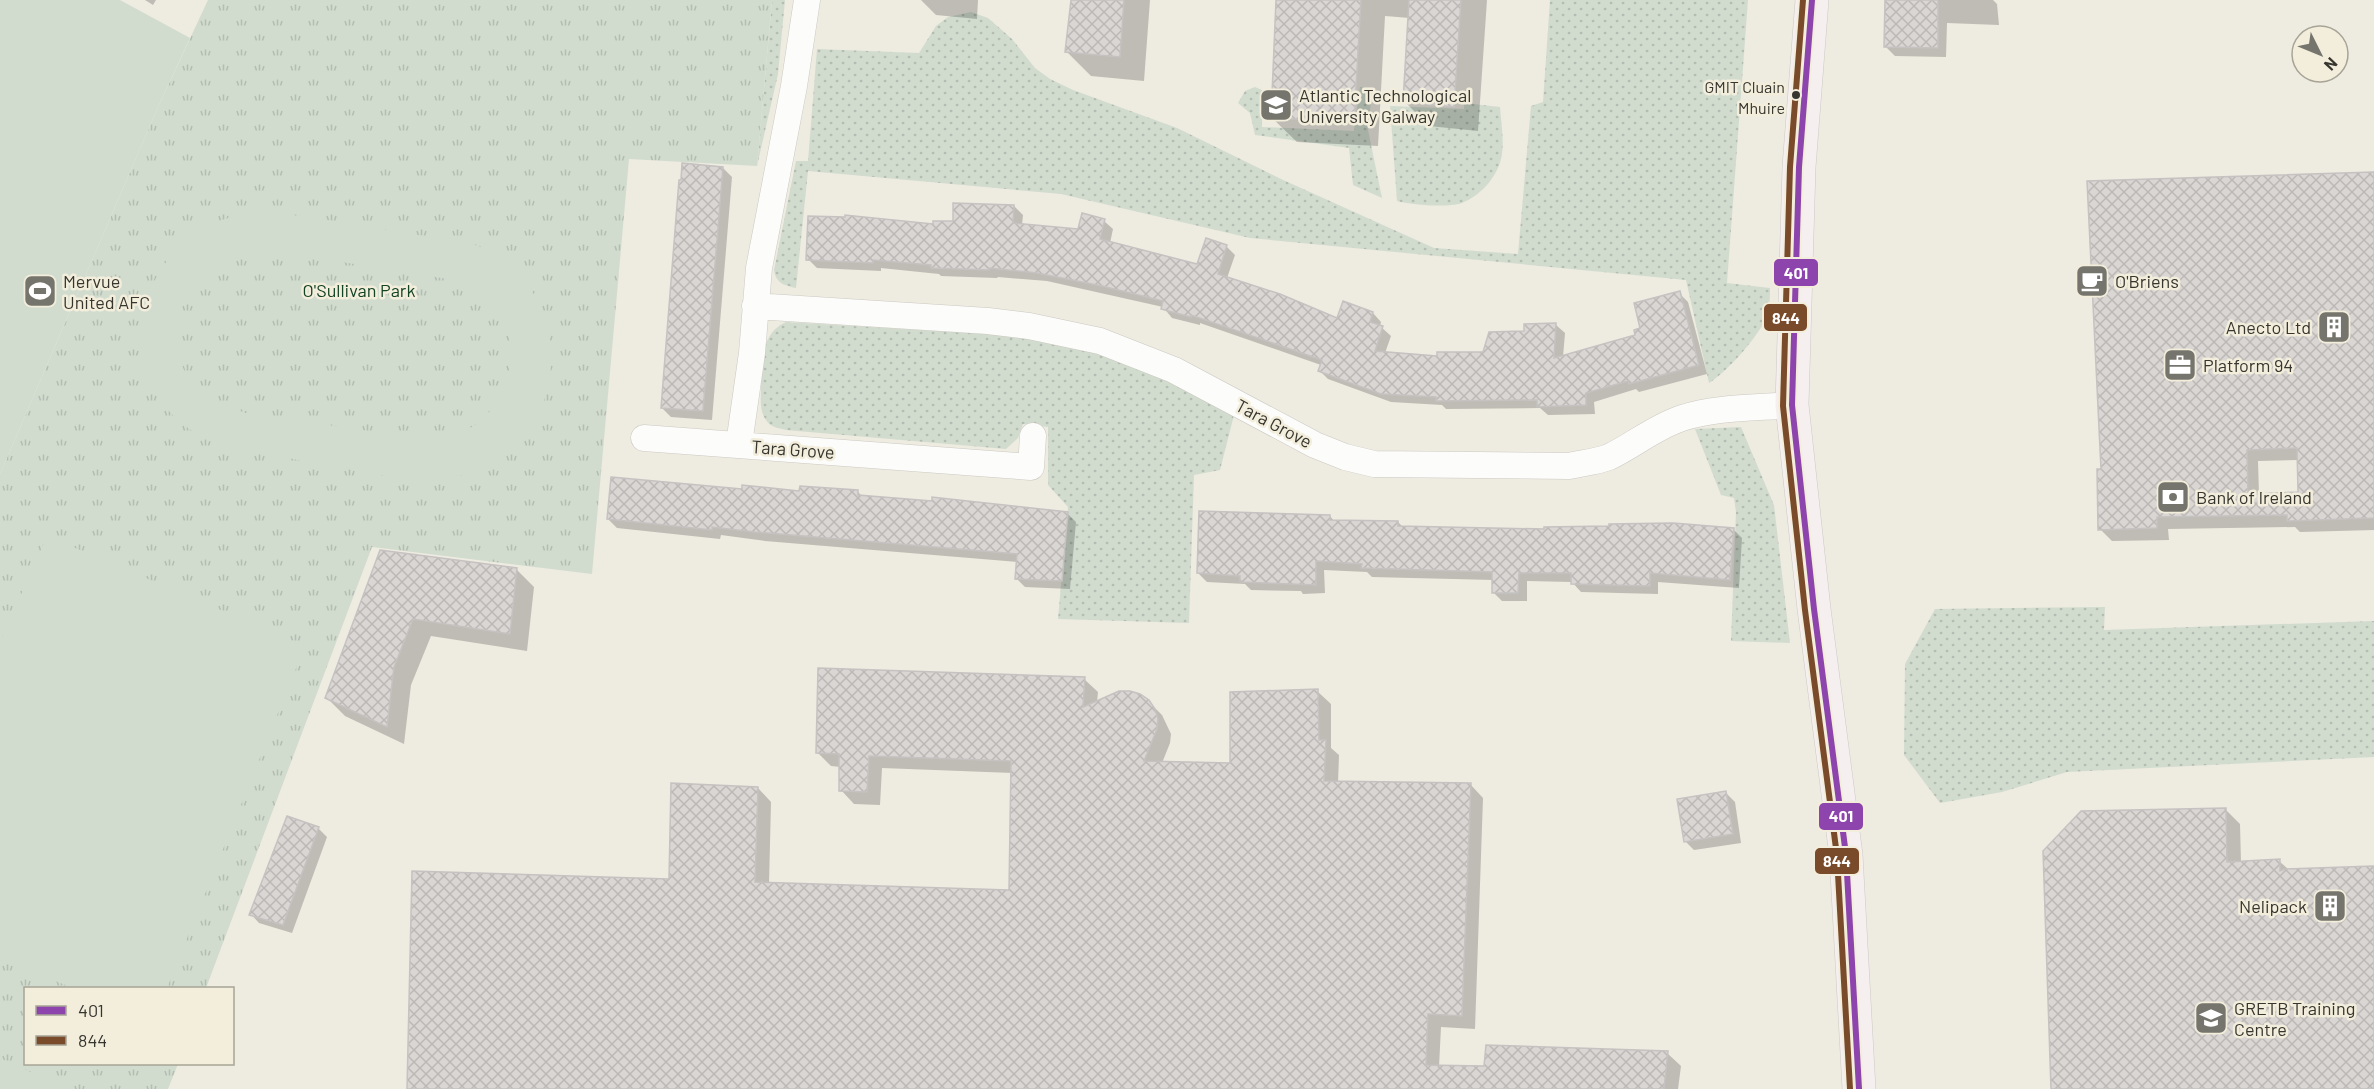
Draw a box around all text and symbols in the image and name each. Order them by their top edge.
north arrow [2290,24,2350,84]
text: N [2321,54,2342,75]
place label: GMIT Cluain Mhuire [1704,77,1785,117]
place label: Atlantic Technological University Galway [1299,84,1471,127]
school or university icon: Atlantic Technological University Galway [1258,87,1294,123]
marker: GMIT Cluain Mhuire [1790,89,1802,101]
line badge: 401 [1773,258,1819,287]
text: 401 [1784,263,1808,282]
cafe icon: O'Briens [2074,263,2110,299]
place label: Mervue United AFC [63,270,150,313]
place label: O'Briens [2115,270,2179,292]
sports icon: Mervue United AFC [22,273,58,309]
park label: O'Sullivan Park [303,279,415,301]
line badge: 844 [1763,303,1808,332]
text: 844 [1772,308,1800,327]
building icon: Anecto Ltd [2316,309,2352,345]
place label: Anecto Ltd [2226,316,2311,338]
office icon: Platform 94 [2162,347,2198,383]
place label: Platform 94 [2203,354,2293,376]
street label: Tara Grove [1232,394,1316,452]
street label: Tara Grove [751,435,835,463]
bank icon: Bank of Ireland [2155,479,2191,515]
place label: Bank of Ireland [2196,486,2312,508]
line badge: 401 [1818,802,1864,831]
text: 401 [1829,806,1853,825]
line badge: 844 [1814,847,1860,875]
text: 844 [1823,851,1851,870]
building icon: Nelipack [2312,888,2348,924]
place label: Nelipack [2239,895,2307,917]
legend [24,987,234,1065]
place label: GRETB Training Centre [2234,997,2355,1040]
text: 401 [78,999,104,1021]
school or university icon: GRETB Training Centre [2193,1000,2229,1036]
text: 844 [78,1029,107,1051]

